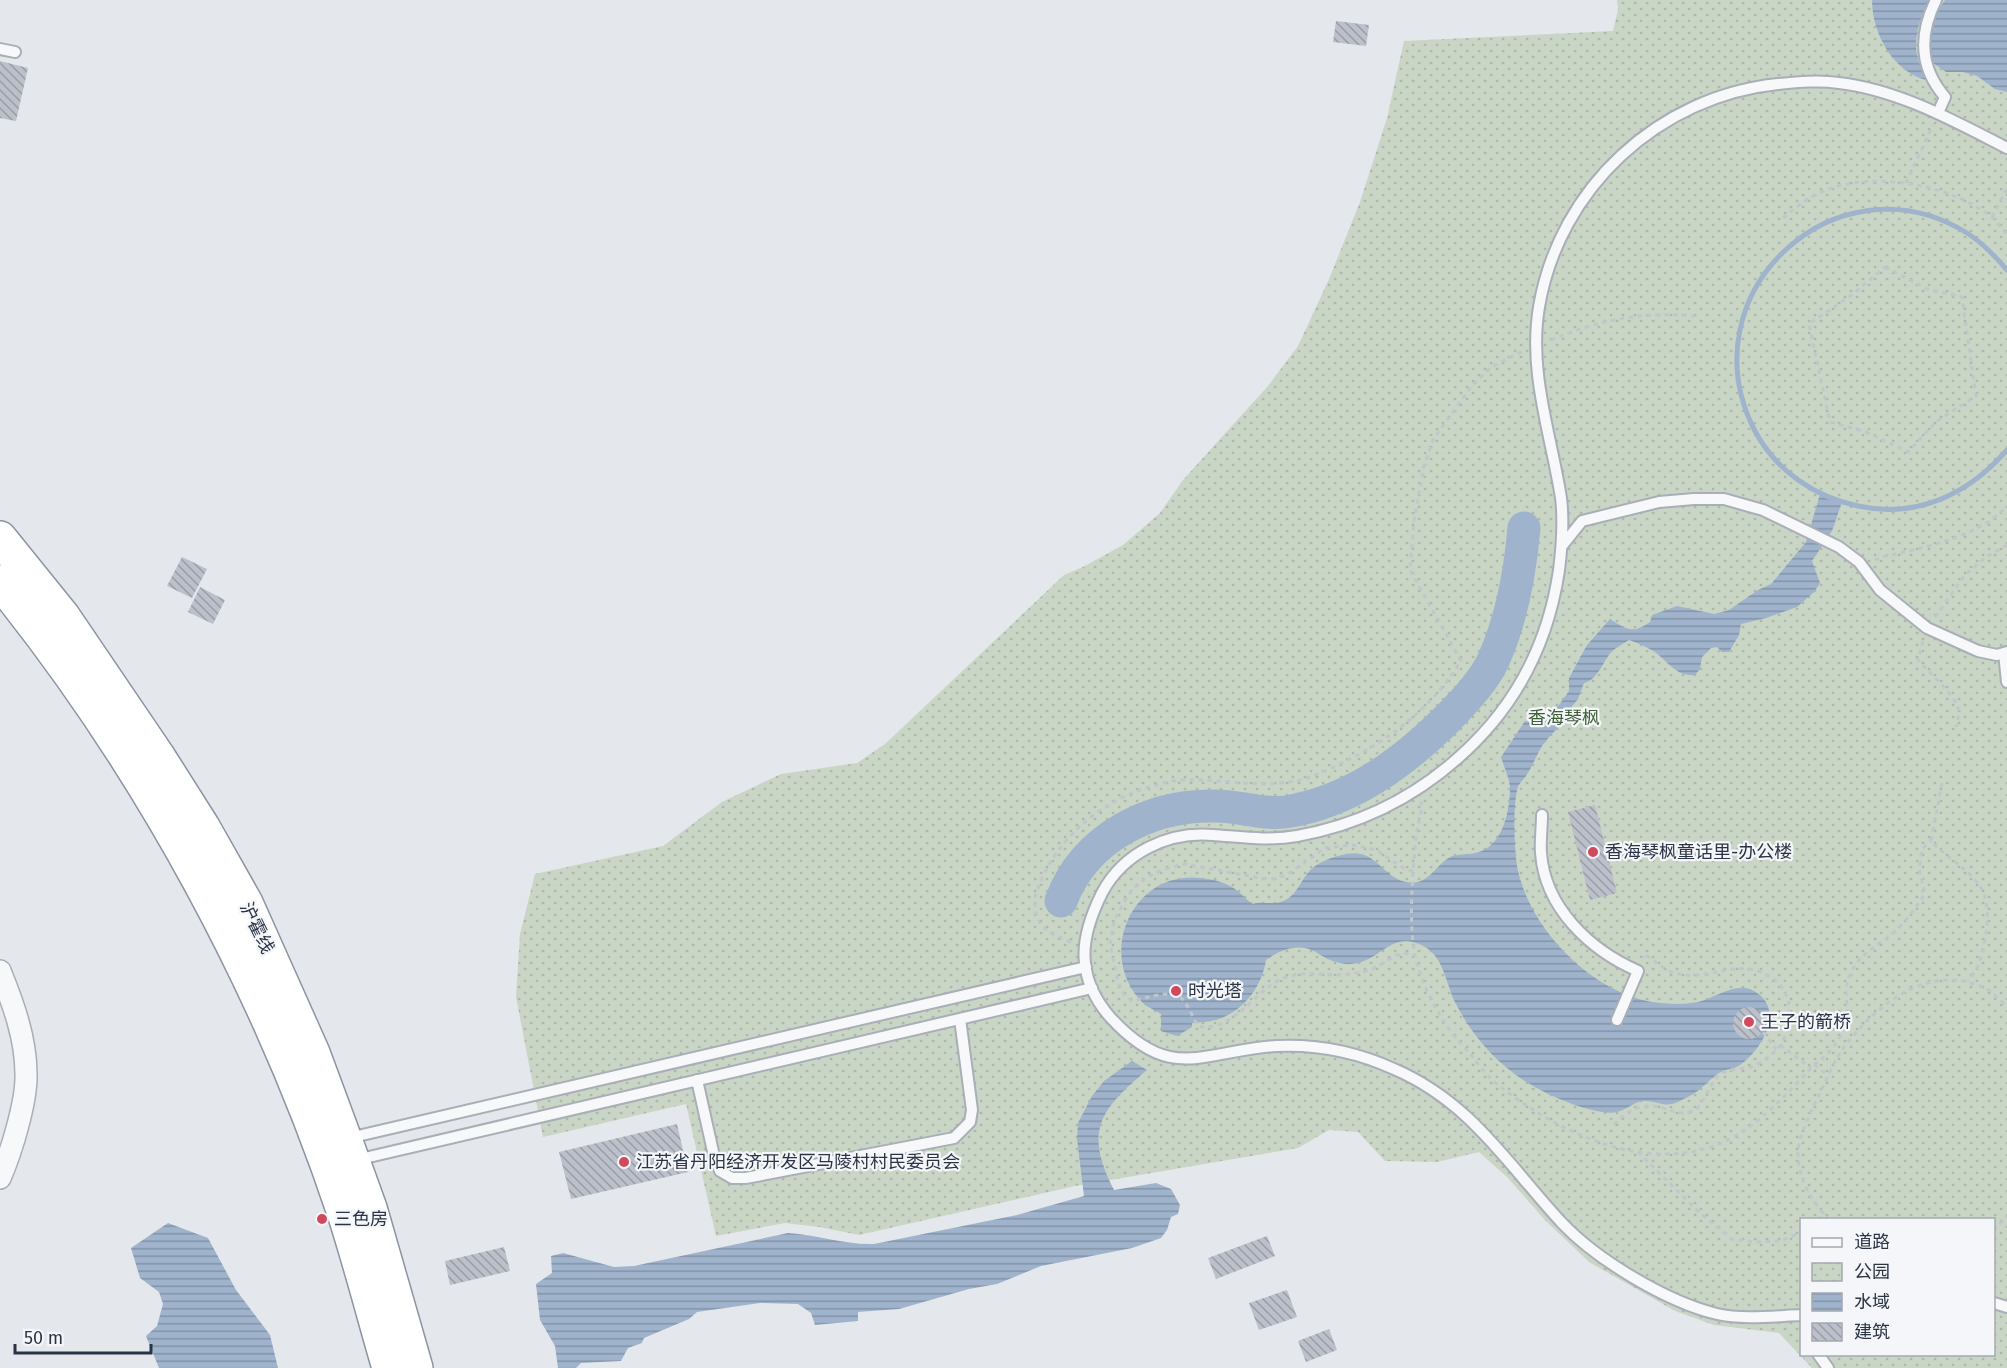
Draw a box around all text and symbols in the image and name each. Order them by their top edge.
park label: 香海琴枫 [1528,707,1600,729]
place label: 香海琴枫童话里-办公楼 [1605,841,1792,863]
marker: 香海琴枫童话里-办公楼 [1586,845,1600,859]
street label: 沪霍线 [235,899,279,957]
place label: 时光塔 [1188,980,1242,1002]
marker: 时光塔 [1169,984,1183,998]
place label: 王子的箭桥 [1761,1011,1851,1033]
marker: 王子的箭桥 [1742,1015,1756,1029]
place label: 江苏省丹阳经济开发区马陵村村民委员会 [636,1151,960,1173]
marker: 江苏省丹阳经济开发区马陵村村民委员会 [617,1155,631,1169]
place label: 三色房 [334,1208,388,1230]
marker: 三色房 [315,1212,329,1226]
legend [1800,1218,1995,1356]
text: 道路 [1854,1231,1890,1253]
text: 公园 [1854,1261,1890,1283]
text: 水域 [1854,1291,1890,1313]
scale bar [15,1317,152,1355]
text: 建筑 [1854,1321,1890,1343]
text: 50 m [24,1327,63,1349]

